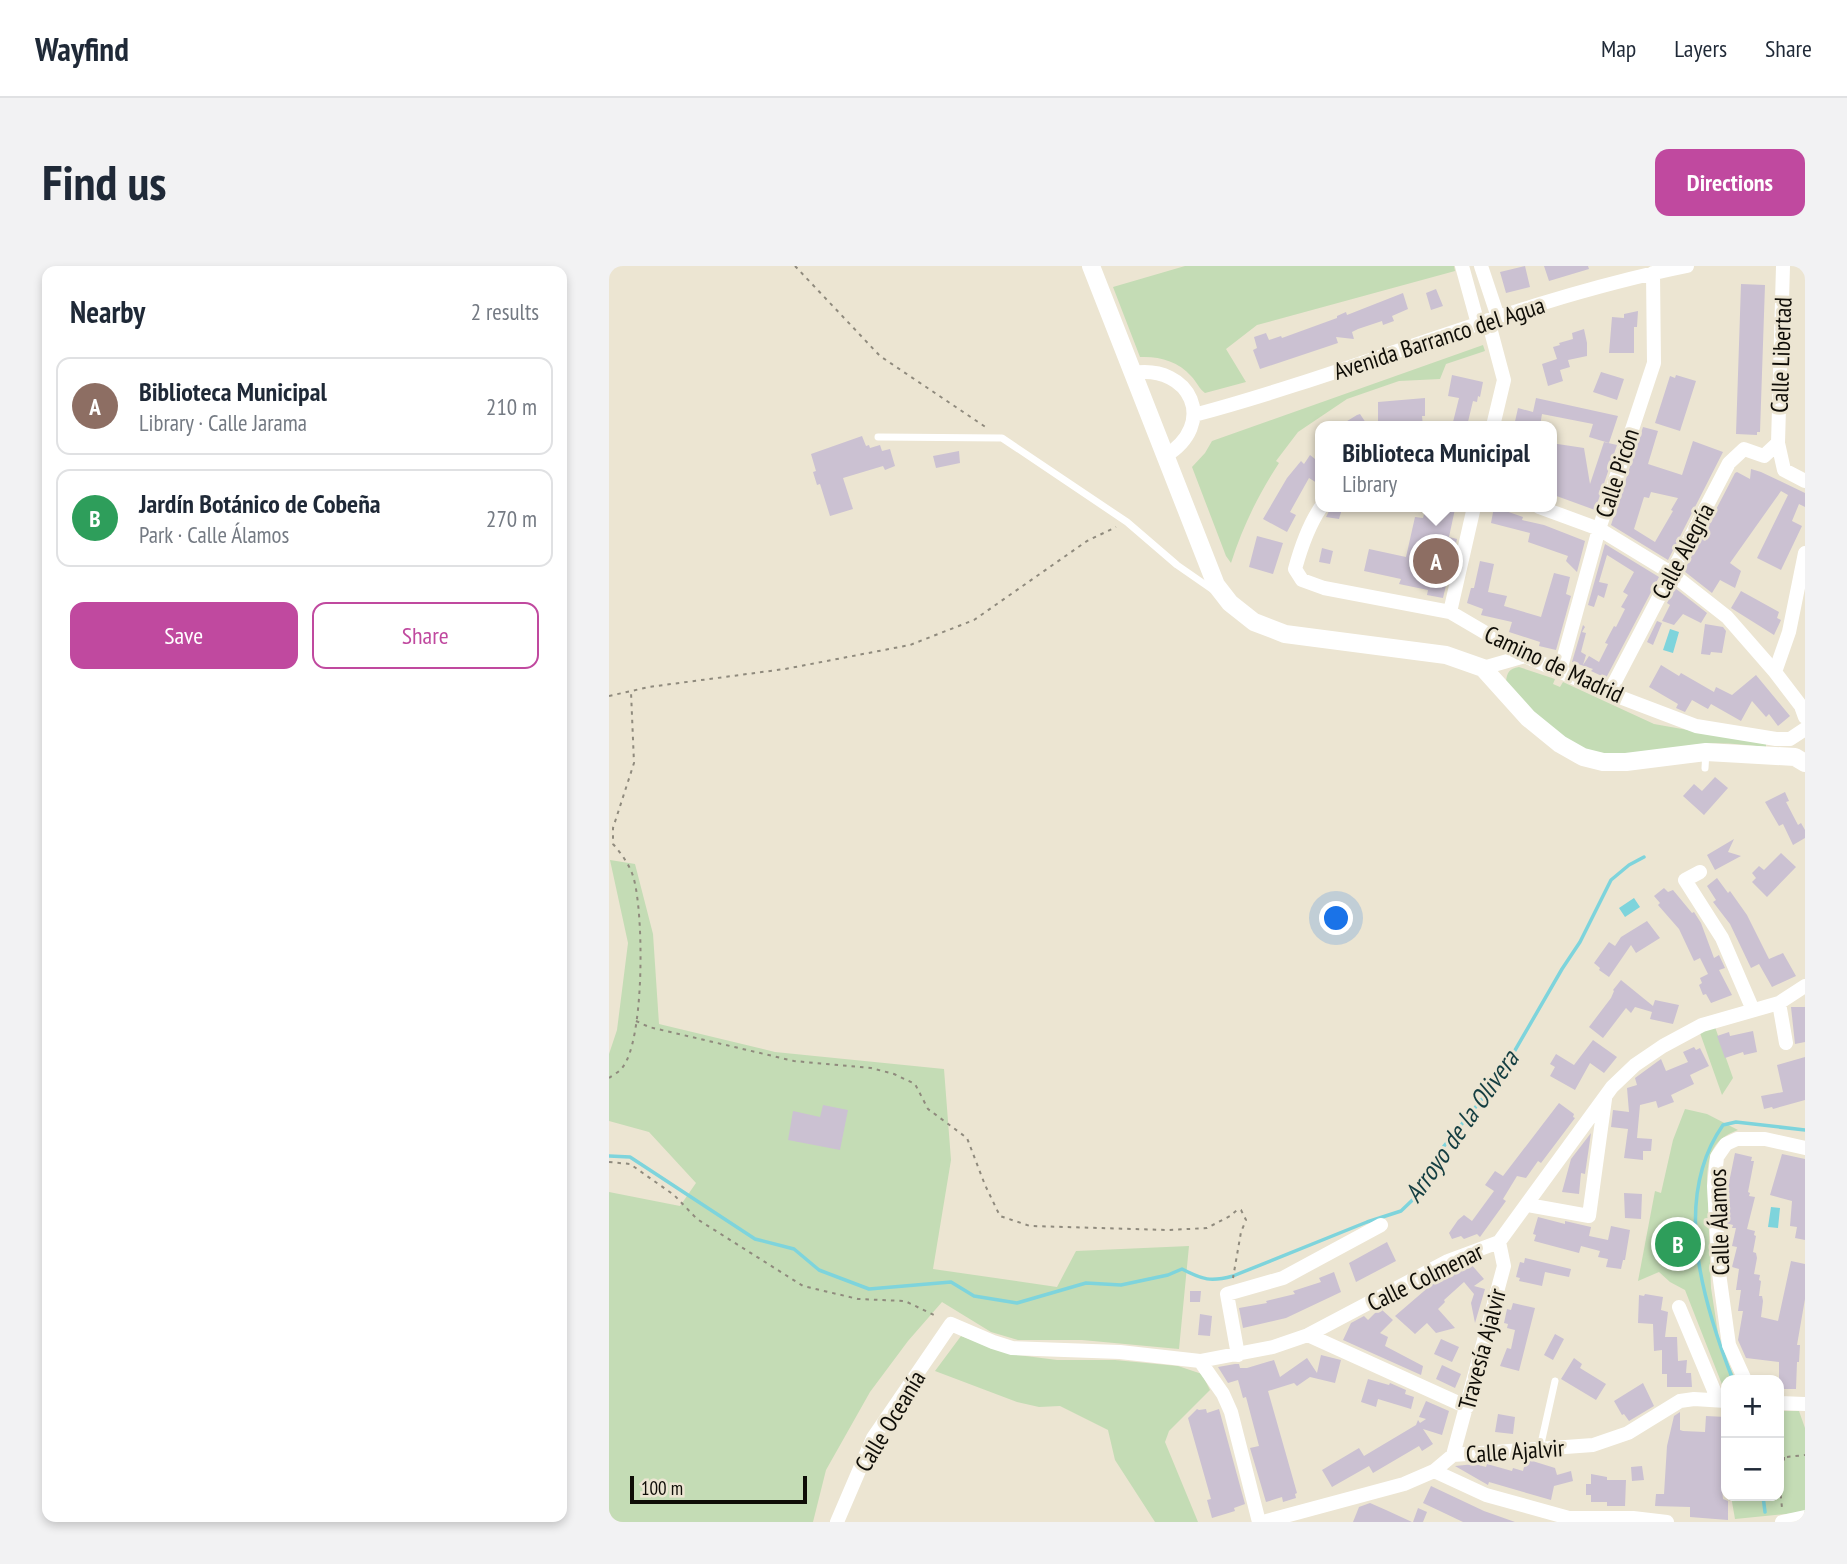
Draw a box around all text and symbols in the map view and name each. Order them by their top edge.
text: Wayfind [35,27,129,70]
text: Map [1601,33,1636,64]
text: Layers [1674,33,1727,64]
text: Share [1765,33,1812,64]
button: Directions [1655,149,1805,216]
text: Find us [42,150,166,214]
street label: Avenida Barranco del Agua [1329,289,1549,387]
text: Nearby [70,292,145,331]
text: 2 results [471,297,539,326]
street label: Calle Libertad [1763,297,1799,413]
text: Biblioteca Municipal [139,375,327,408]
text: A [89,392,101,421]
text: 210 m [486,392,537,421]
text: Library · Calle Jarama [139,408,307,437]
popup [1315,421,1557,512]
street label: Calle Picón [1588,425,1646,521]
text: Biblioteca Municipal [1342,436,1530,469]
text: Library [1342,469,1397,498]
text: Jardín Botánico de Cobeña [139,487,381,520]
street label: Calle Alegría [1645,498,1721,604]
text: B [89,504,101,533]
text: 270 m [486,504,537,533]
text: Park · Calle Álamos [139,520,289,549]
pin: A [1413,535,1459,587]
button: Save [70,602,298,669]
button: Share [312,602,539,669]
street label: Camino de Madrid [1479,618,1629,710]
your location [1319,901,1353,935]
water label: Arroyo de la Olivera [1396,1042,1526,1208]
street label: Calle Álamos [1702,1168,1736,1276]
pin: B [1655,1218,1701,1270]
street label: Calle Colmenar [1362,1235,1488,1318]
street label: Travesía Ajalvir [1451,1285,1513,1413]
street label: Calle Oceanía [848,1365,932,1477]
map controls [1721,1375,1784,1501]
button: + [1721,1375,1784,1438]
street label: Calle Ajalvir [1465,1432,1566,1470]
button: − [1721,1438,1784,1501]
scale bar [630,1473,807,1505]
text: 100 m [641,1476,683,1500]

